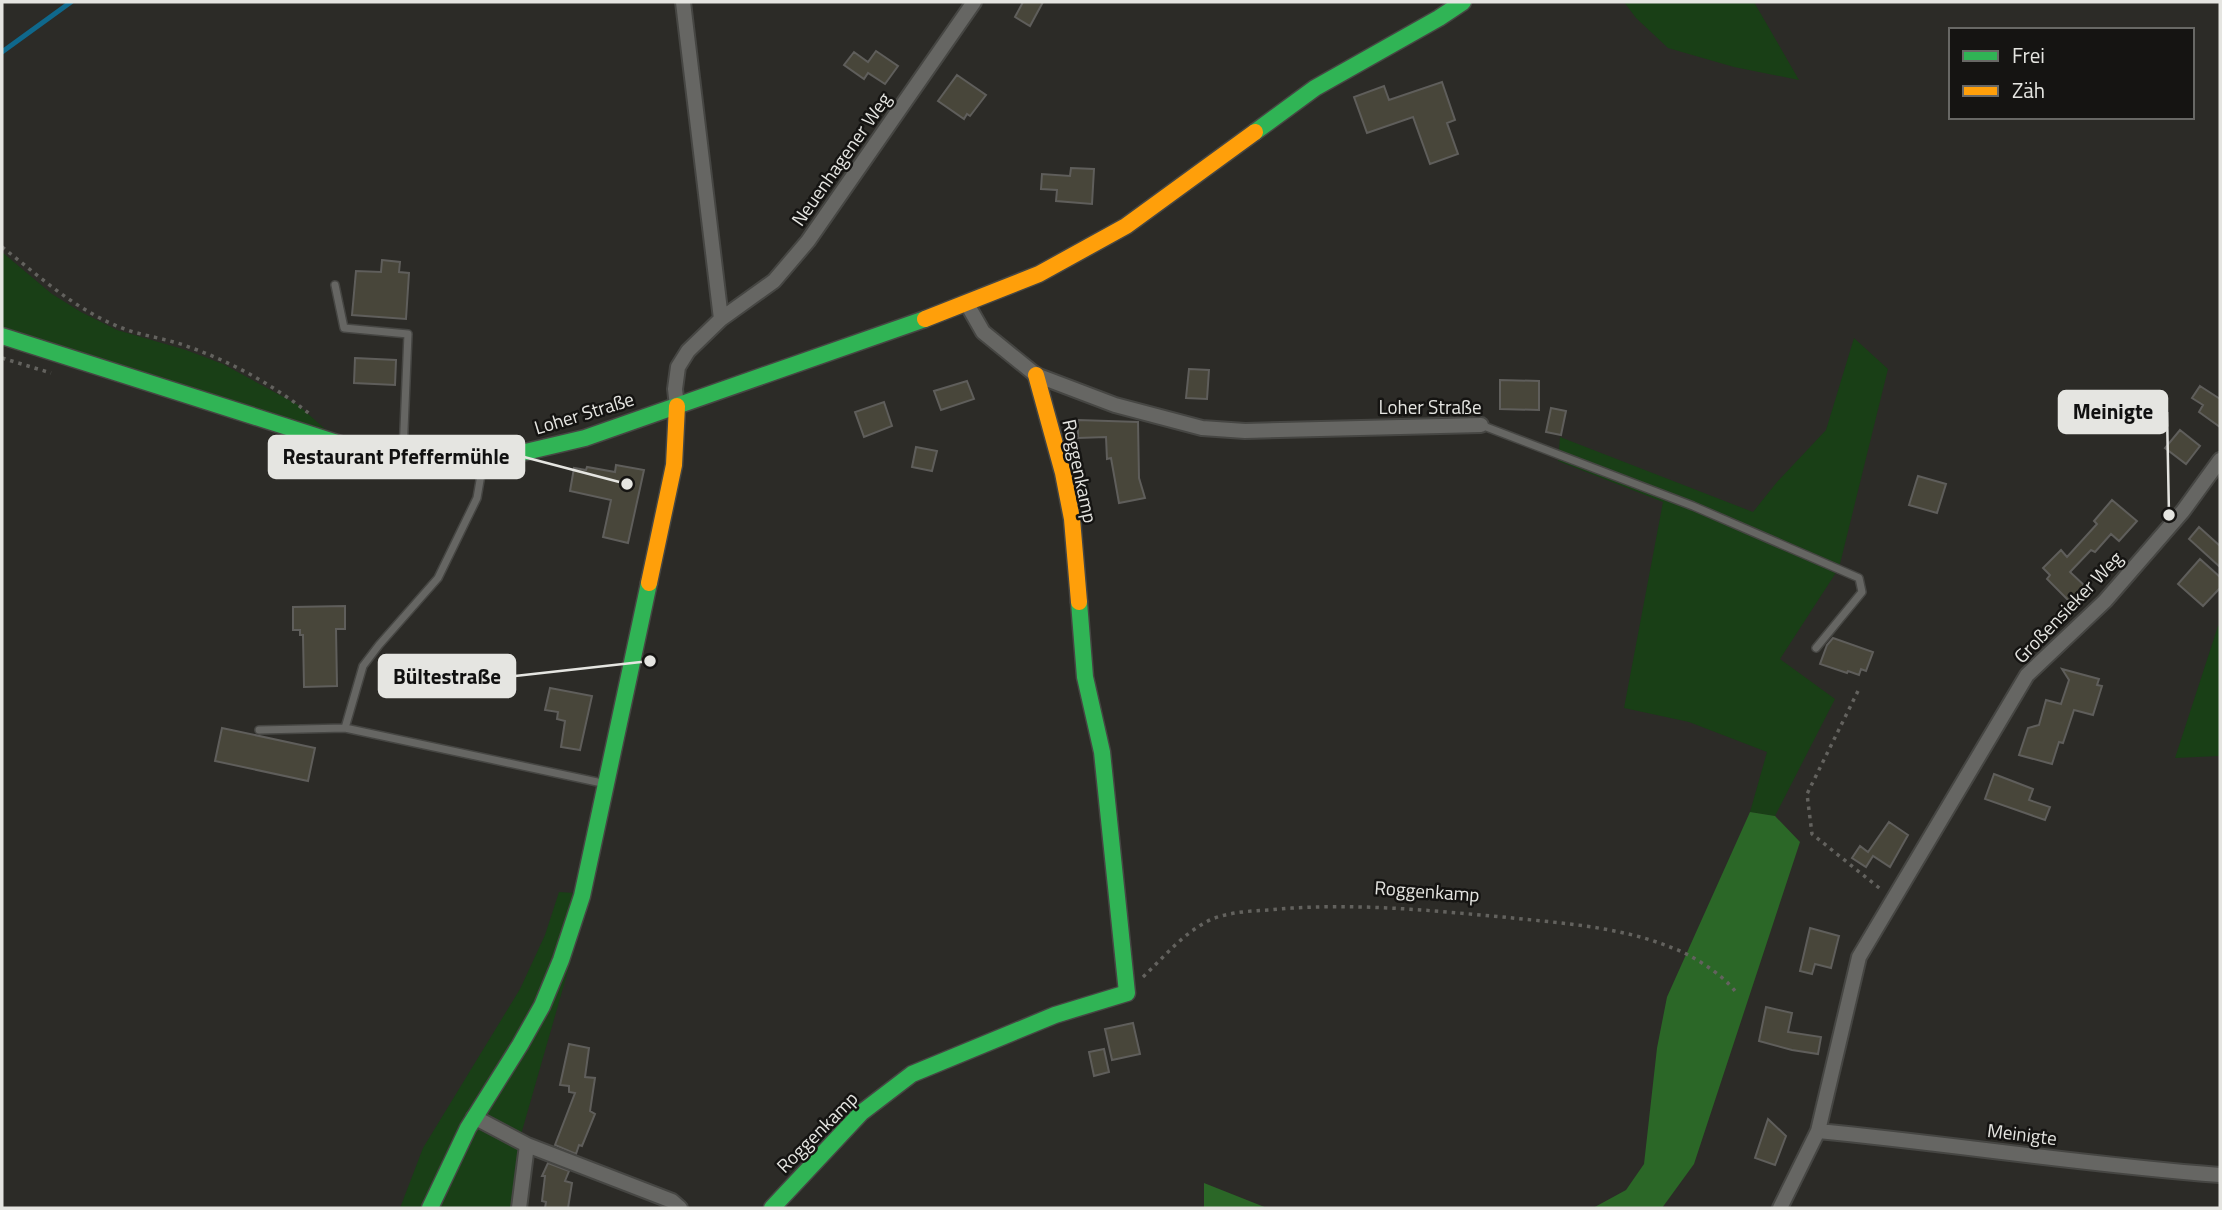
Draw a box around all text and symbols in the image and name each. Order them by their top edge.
legend [1949,28,2194,119]
text: Frei [2012,39,2045,71]
text: Zäh [2012,74,2045,106]
street label: Neuenhagener Weg [783,86,898,232]
street label: Loher Straße [530,384,637,441]
callout: Meinigte [2059,391,2167,433]
street label: Loher Straße [1379,392,1481,421]
text: Meinigte [2073,395,2153,427]
street label: Roggenkamp [1055,416,1106,525]
callout: Restaurant Pfeffermühle [269,436,524,478]
text: Restaurant Pfeffermühle [282,440,510,472]
street label: Großensieker Weg [2006,544,2129,669]
callout: Bültestraße [379,655,515,697]
text: Bültestraße [393,660,501,692]
street label: Roggenkamp [1373,872,1481,909]
street label: Roggenkamp [769,1084,864,1179]
street label: Meinigte [1986,1115,2059,1152]

